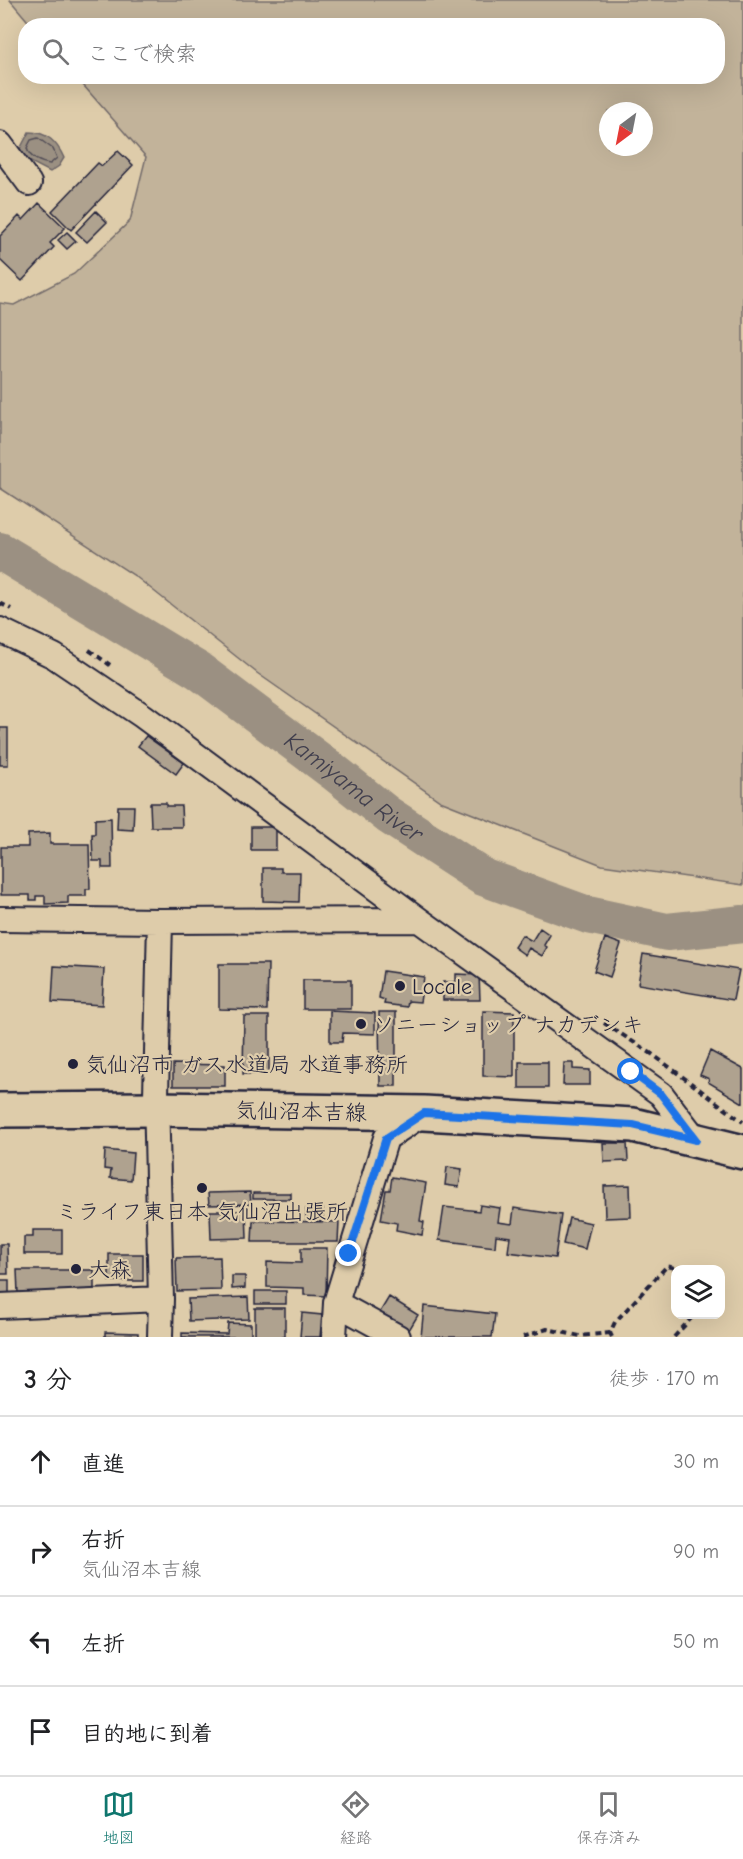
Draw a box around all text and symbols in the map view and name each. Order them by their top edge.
search box [18,18,725,84]
icon: search [39,35,72,68]
text: ここで検索 [87,41,197,67]
north arrow [599,102,653,156]
water label: Kamiyama River [279,726,429,849]
place label: Locale [412,974,472,1000]
marker: Locale [393,979,407,993]
place label: ソニーショップ ナカデンキ [373,1012,643,1038]
marker: ソニーショップ ナカデンキ [354,1017,368,1031]
place label: 気仙沼市 ガス水道局 水道事務所 [85,1052,408,1078]
marker: 気仙沼市 ガス水道局 水道事務所 [66,1057,80,1071]
route start [617,1058,643,1084]
street label: 気仙沼本吉線 [235,1098,367,1126]
marker: ミライフ東日本 気仙沼出張所 [195,1181,209,1195]
place label: ミライフ東日本 気仙沼出張所 [56,1199,348,1225]
route end [335,1240,361,1266]
place label: 大森 [88,1257,132,1283]
marker: 大森 [69,1262,83,1276]
map controls [671,1265,725,1319]
button: layers [671,1265,725,1319]
text: 3 分 [24,1365,72,1395]
text: 徒歩 · 170 m [609,1367,719,1390]
icon: ahead [24,1445,57,1478]
text: 30 m [673,1450,719,1473]
text: 直進 [81,1451,125,1477]
text: 右折 [81,1527,125,1553]
icon: right [24,1535,57,1568]
text: 90 m [673,1540,719,1563]
text: 気仙沼本吉線 [81,1558,201,1581]
icon: left [24,1625,57,1658]
text: 50 m [673,1630,719,1653]
text: 左折 [81,1631,125,1657]
icon: arrive [24,1715,57,1748]
text: 目的地に到着 [81,1721,213,1747]
tab: 地図 [102,1788,135,1848]
tab: 経路 [339,1788,372,1848]
tab: 保存済み [577,1788,641,1848]

